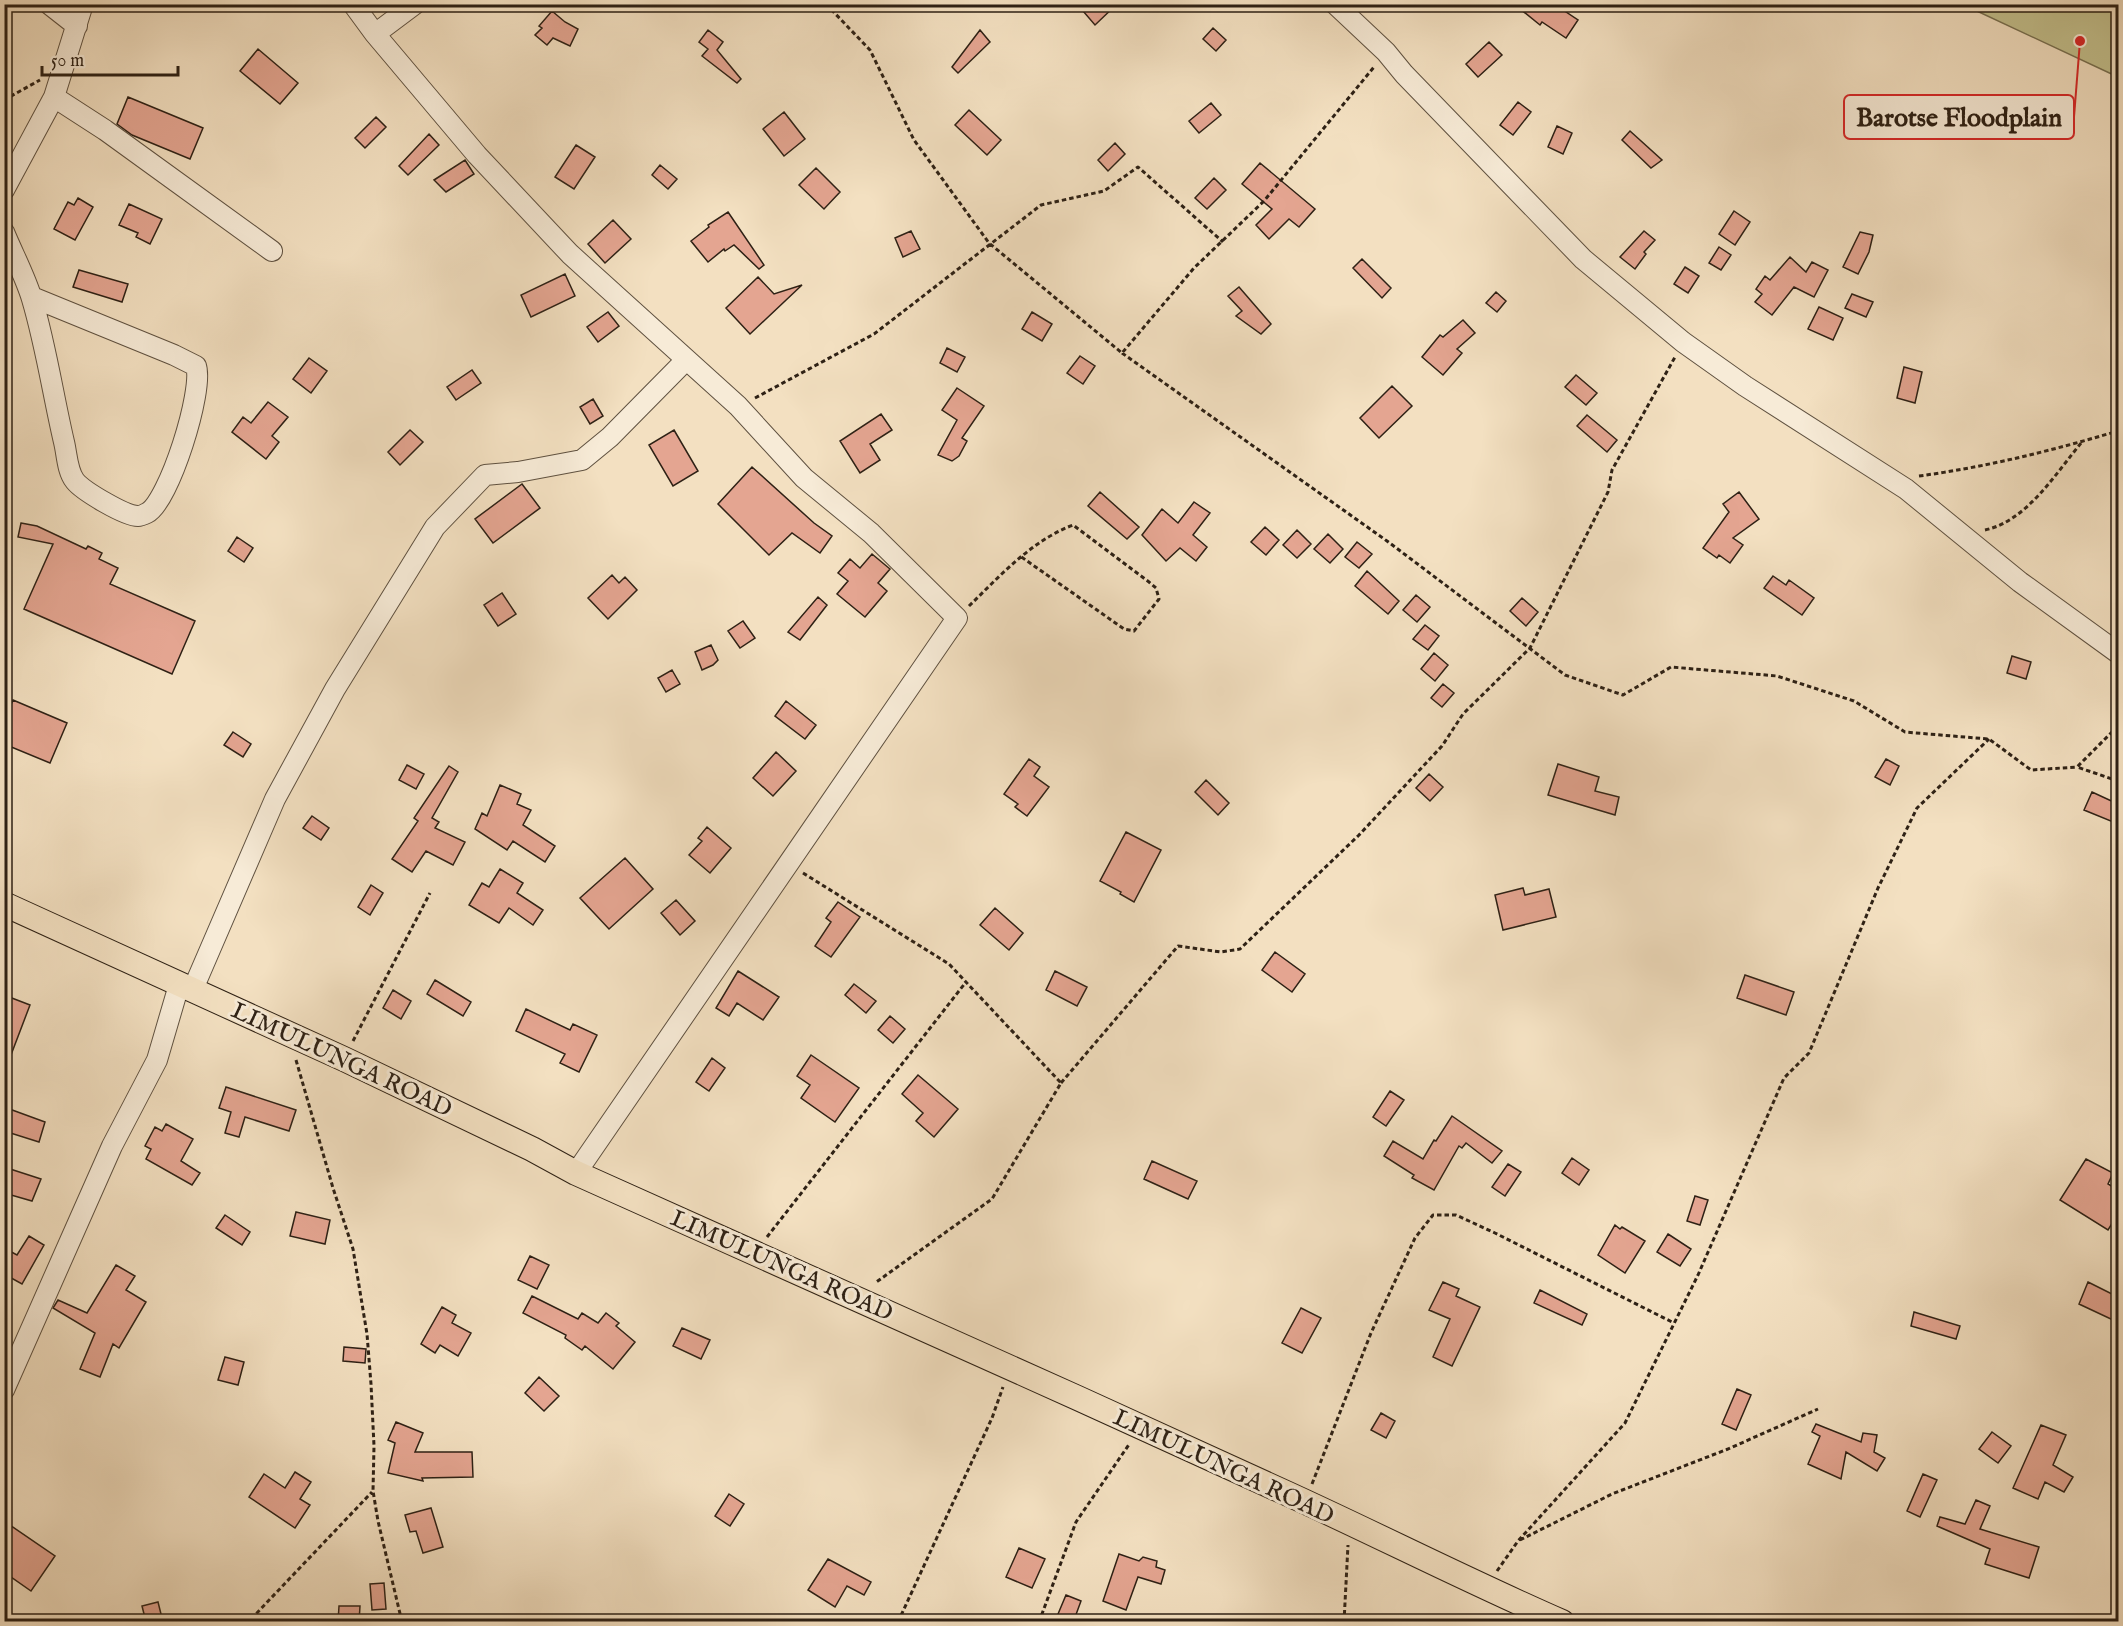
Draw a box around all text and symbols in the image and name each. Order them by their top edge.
scale bar [42,39,178,77]
text: 50 m [51,50,84,73]
callout: Barotse Floodplain [1844,95,2074,139]
text: Barotse Floodplain [1856,102,2062,135]
street label: LIMULUNGA ROAD [226,996,457,1125]
street label: LIMULUNGA ROAD [665,1203,897,1329]
street label: LIMULUNGA ROAD [1108,1403,1339,1532]

